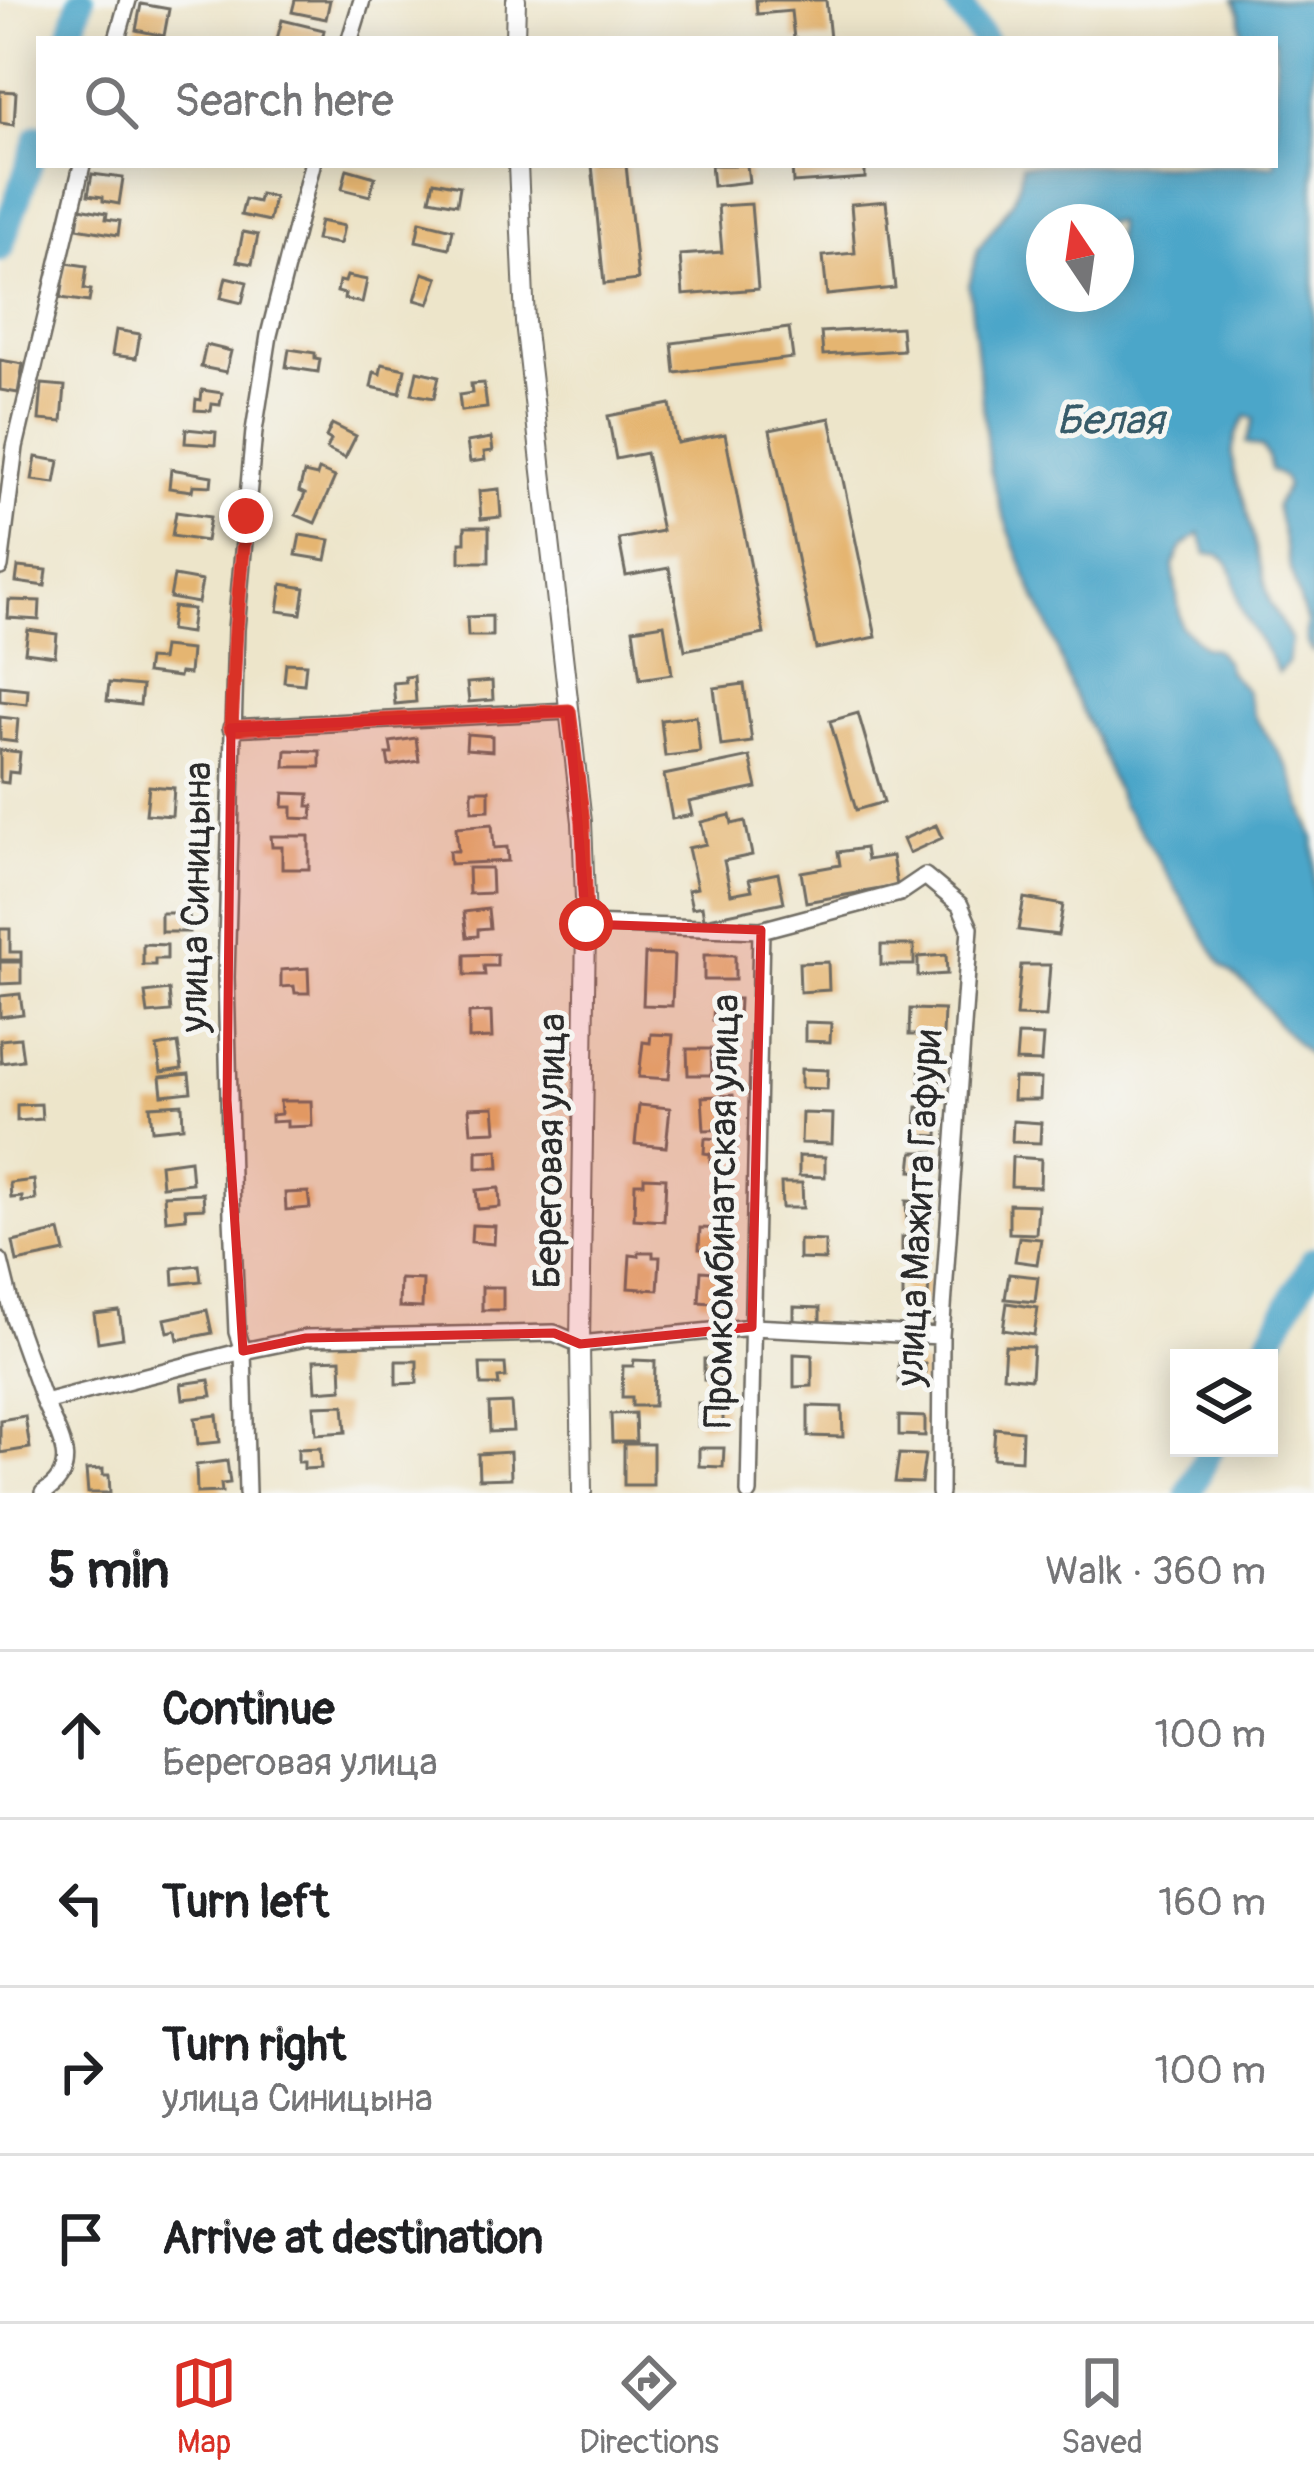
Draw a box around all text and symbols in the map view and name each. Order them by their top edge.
search box [36,36,1278,168]
icon: search [78,69,144,135]
text: Search here [174,74,394,130]
north arrow [1026,204,1134,312]
water label: Белая [1056,395,1168,447]
route end [219,489,273,543]
street label: улица Синицына [169,761,223,1034]
route start [559,897,613,951]
street label: Промкомбинатская улица [694,994,750,1428]
street label: Береговая улица [523,1013,577,1289]
street label: улица Мажита Гафури [885,1028,953,1389]
map controls [1170,1349,1278,1457]
button: layers [1170,1349,1278,1457]
text: 5 min [48,1539,169,1603]
text: Walk · 360 m [1045,1547,1266,1596]
text: Continue [162,1682,335,1738]
icon: ahead [48,1702,114,1768]
text: 100 m [1154,1710,1266,1759]
text: Береговая улица [162,1738,438,1787]
icon: left [48,1870,114,1936]
text: Turn left [162,1875,329,1931]
text: 160 m [1158,1878,1266,1927]
text: Turn right [162,2018,346,2074]
icon: right [48,2038,114,2104]
text: 100 m [1154,2046,1266,2095]
text: улица Синицына [162,2074,433,2123]
icon: arrive [48,2206,114,2272]
text: Arrive at destination [162,2211,543,2267]
tab: Map [171,2350,237,2463]
tab: Directions [579,2350,719,2463]
tab: Saved [1061,2350,1143,2463]

